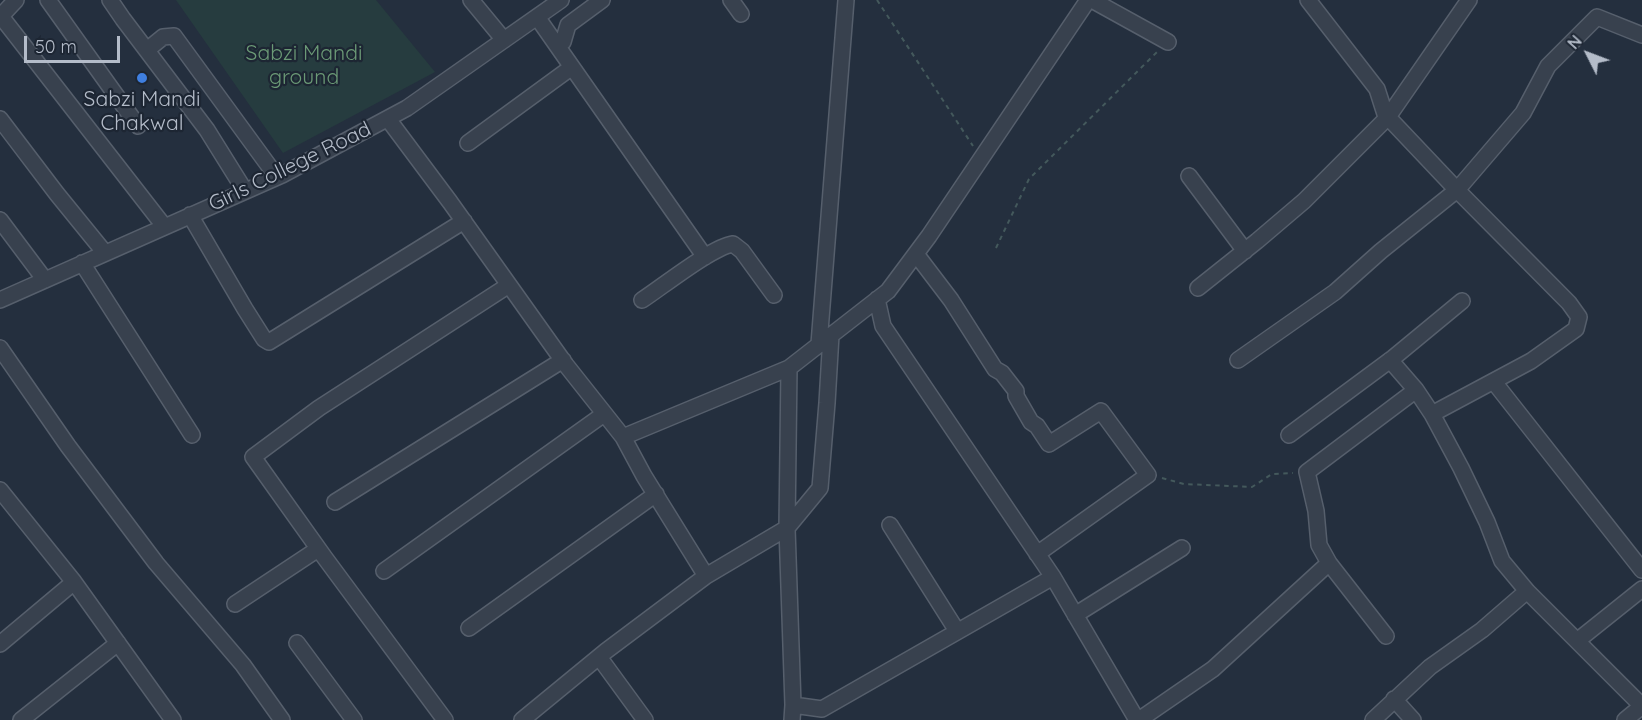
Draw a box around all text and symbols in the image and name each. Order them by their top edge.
scale bar [27,24,123,62]
north arrow [1558,24,1618,84]
text: N [1563,31,1586,53]
text: 50 m [35,35,77,58]
park label: Sabzi Mandi ground [246,41,362,91]
marker: Sabzi Mandi Chakwal [135,71,149,85]
place label: Sabzi Mandi Chakwal [84,87,200,137]
street label: Girls College Road [205,117,375,217]

